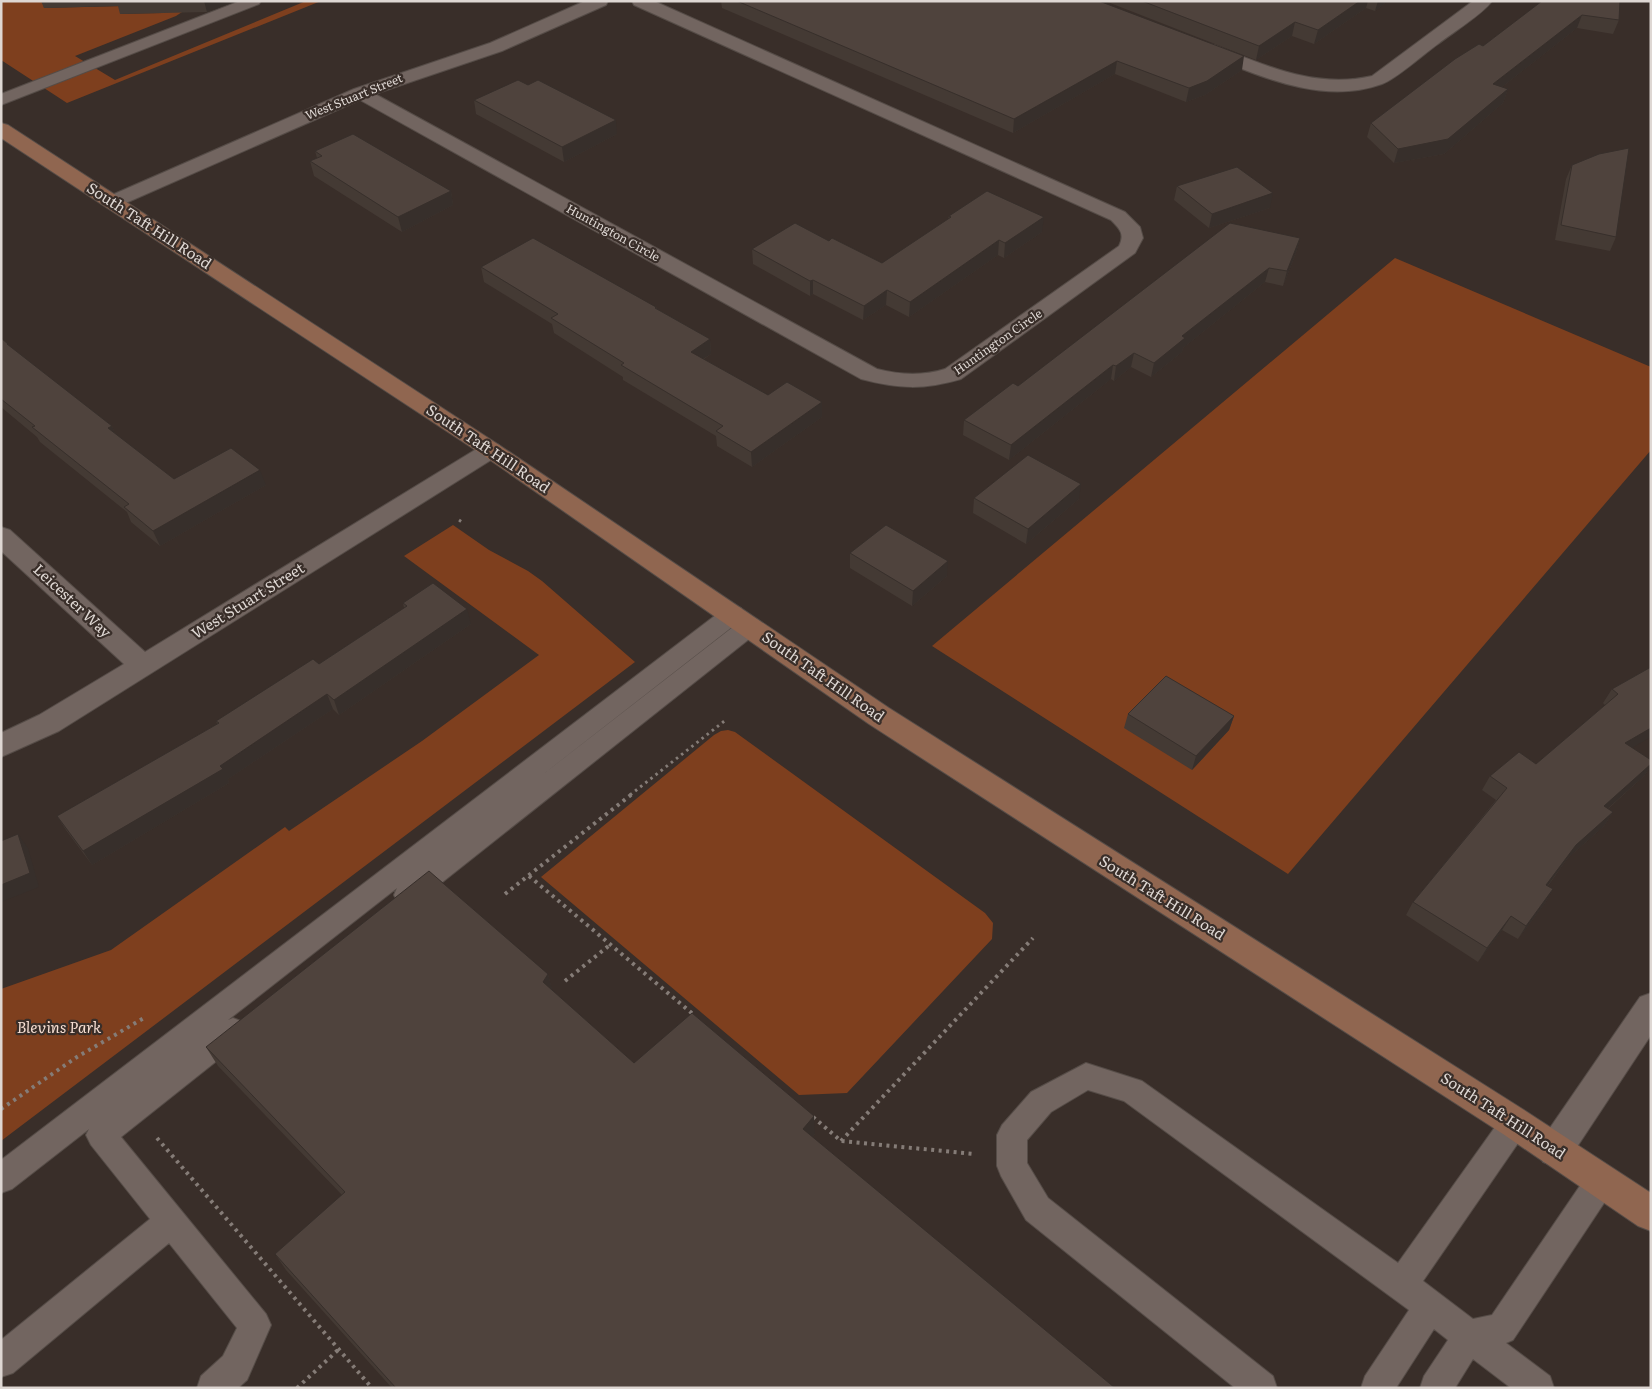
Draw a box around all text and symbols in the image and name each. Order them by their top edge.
street label: West Stuart Street [302,68,405,124]
street label: South Taft Hill Road [83,176,217,274]
street label: Huntington Circle [563,199,664,265]
street label: Huntington Circle [949,304,1045,379]
street label: South Taft Hill Road [422,398,555,498]
street label: West Stuart Street [186,556,308,644]
street label: Leicester Way [29,557,118,643]
street label: South Taft Hill Road [758,625,890,727]
street label: South Taft Hill Road [1095,849,1230,945]
park label: Blevins Park [17,1015,102,1038]
street label: South Taft Hill Road [1437,1066,1571,1164]

